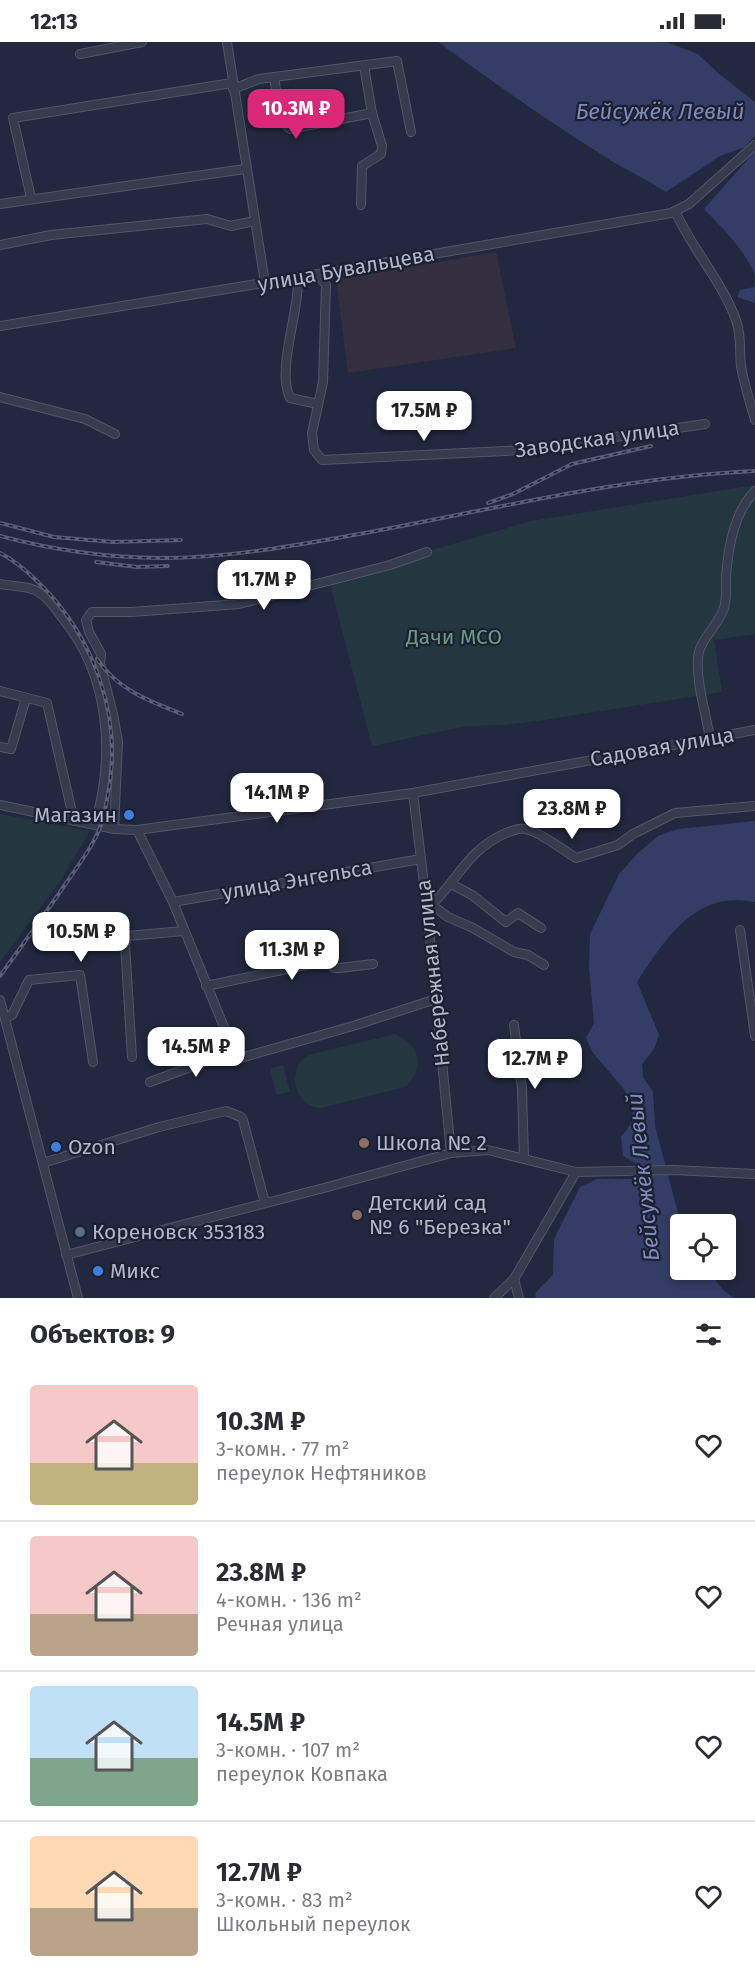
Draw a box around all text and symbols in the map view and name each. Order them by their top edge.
text: 12:13 [30,8,78,35]
pin: 10.3M ₽ [241,89,351,140]
text: 10.3M ₽ [262,96,330,120]
water label: Бейсужёк Левый [576,98,744,125]
street label: улица Бувальцева [256,241,436,297]
pin: 17.5M ₽ [369,391,479,442]
text: 17.5M ₽ [391,398,457,422]
street label: Заводская улица [513,415,681,463]
pin: 11.7M ₽ [209,560,319,611]
text: 11.7M ₽ [232,567,296,591]
park label: Дачи МСО [405,624,502,650]
street label: Садовая улица [588,722,736,772]
pin: 14.1M ₽ [222,773,332,824]
text: 14.1M ₽ [244,780,310,804]
pin: 23.8M ₽ [517,789,627,840]
text: 23.8M ₽ [537,796,607,820]
place label: Магазин [34,802,117,828]
marker: Магазин [122,808,136,822]
street label: улица Энгельса [220,854,374,906]
street label: Набережная улица [410,878,456,1068]
pin: 10.5M ₽ [26,912,136,963]
text: 10.5M ₽ [46,919,116,943]
pin: 11.3M ₽ [237,930,347,981]
text: 11.3M ₽ [259,937,325,961]
pin: 14.5M ₽ [141,1027,251,1078]
text: 14.5M ₽ [162,1034,230,1058]
pin: 12.7M ₽ [480,1039,590,1090]
text: 12.7M ₽ [502,1046,568,1070]
water label: Бейсужёк Левый [621,1092,665,1262]
place label: Школа № 2 [376,1130,487,1156]
place label: Ozon [68,1134,116,1160]
marker: Школа № 2 [357,1136,371,1150]
marker: Ozon [49,1140,63,1154]
place label: Детский сад № 6 "Березка" [368,1190,511,1240]
marker: Детский сад № 6 "Березка" [350,1208,364,1222]
map controls [670,1214,736,1280]
button: locate [670,1214,736,1280]
place label: Кореновск 353183 [92,1219,265,1245]
marker: Кореновск 353183 [73,1225,87,1239]
place label: Микс [110,1258,160,1284]
marker: Микс [91,1264,105,1278]
icon: filters [692,1318,725,1351]
text: Объектов: 9 [30,1319,175,1350]
text: 10.3M ₽ [216,1406,306,1437]
icon: home [78,1409,150,1481]
icon: heart [692,1429,725,1462]
text: 3-комн. · 77 m² [216,1437,350,1461]
text: переулок Нефтяников [216,1461,427,1485]
text: 23.8M ₽ [216,1557,306,1588]
icon: home [78,1560,150,1632]
icon: heart [692,1580,725,1613]
text: 4-комн. · 136 m² [216,1588,362,1612]
text: Речная улица [216,1612,344,1636]
text: 14.5M ₽ [216,1707,305,1738]
icon: home [78,1710,150,1782]
icon: heart [692,1730,725,1763]
text: 3-комн. · 107 m² [216,1738,360,1762]
text: переулок Ковпака [216,1762,388,1786]
text: 12.7M ₽ [216,1857,302,1888]
icon: home [78,1860,150,1932]
icon: heart [692,1880,725,1913]
text: 3-комн. · 83 m² [216,1888,353,1912]
text: Школьный переулок [216,1912,410,1936]

